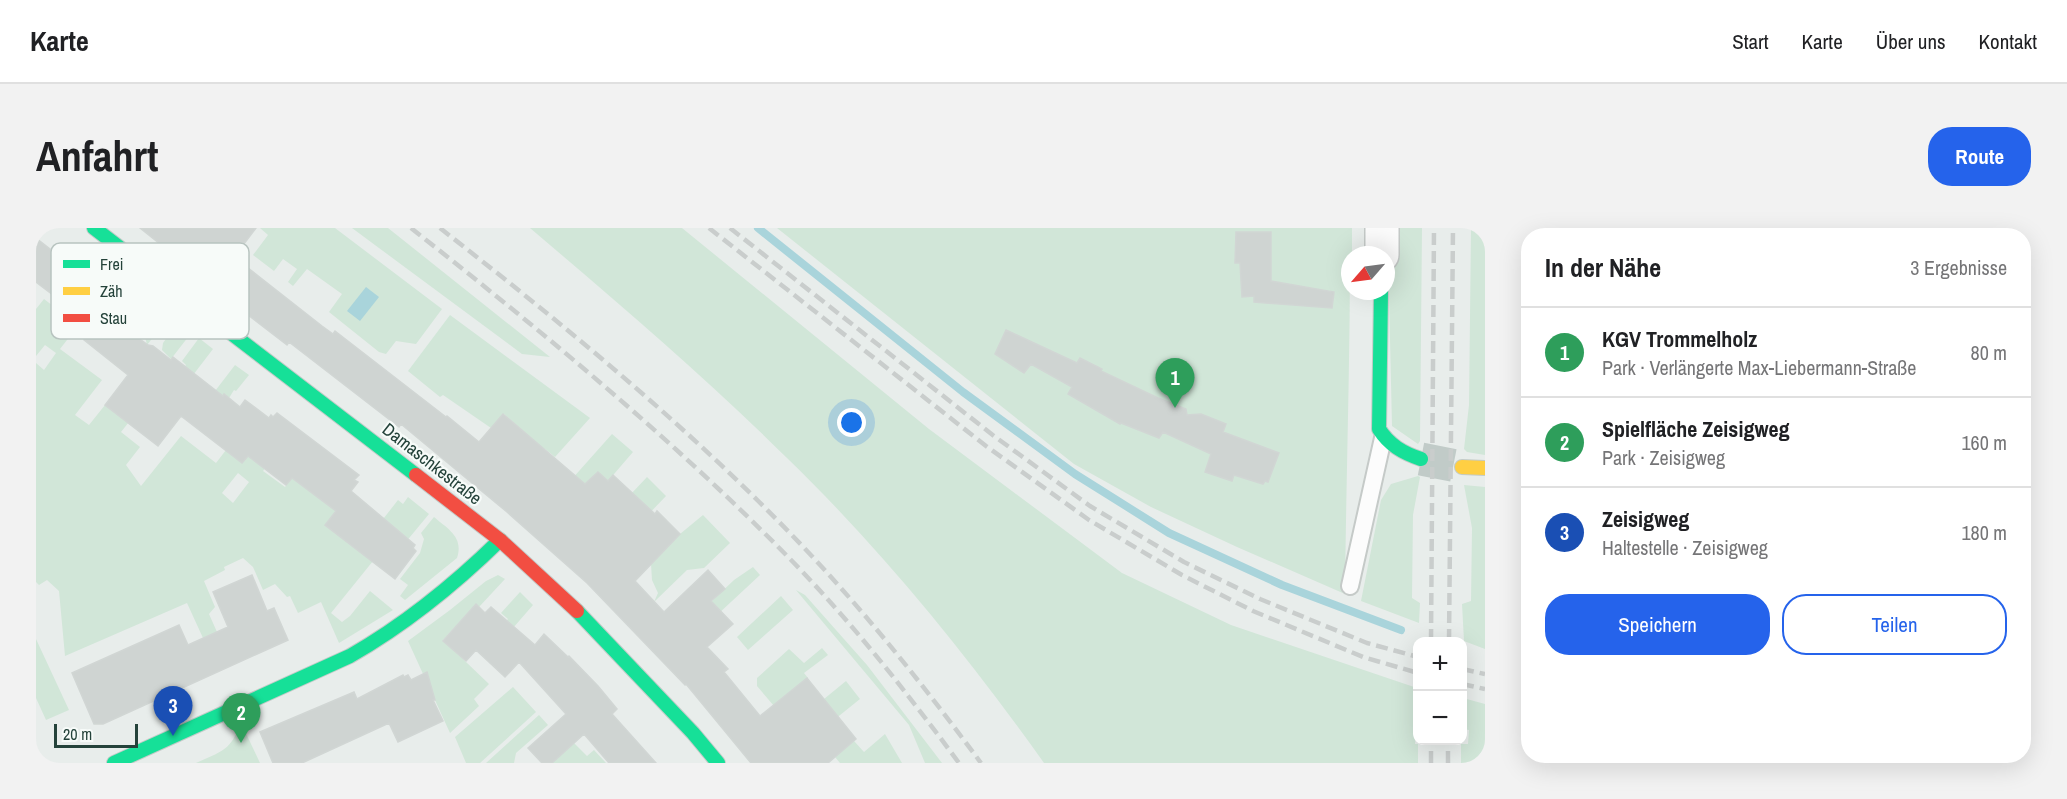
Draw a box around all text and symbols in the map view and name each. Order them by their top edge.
text: Karte [30,22,89,60]
text: Start [1732,27,1769,56]
text: Karte [1802,27,1843,56]
text: Über uns [1876,27,1946,56]
text: Kontakt [1979,27,2037,56]
button: Route [1928,127,2031,186]
text: Anfahrt [36,128,158,184]
legend [51,243,249,339]
north arrow [1341,246,1395,300]
text: In der Nähe [1545,250,1661,285]
text: Frei [100,253,123,275]
text: 3 Ergebnisse [1910,254,2007,281]
text: Zäh [100,280,123,302]
text: Stau [100,307,127,329]
text: KGV Trommelholz [1602,324,1757,354]
text: 1 [1560,339,1569,366]
text: 80 m [1971,339,2007,366]
text: Park · Verlängerte Max-Liebermann-Straße [1602,354,1916,381]
pin: 1 [1156,358,1194,408]
your location [837,408,866,437]
text: Spielfläche Zeisigweg [1602,414,1790,444]
street label: Damaschkestraße [377,417,487,510]
text: 2 [1560,429,1569,456]
text: 160 m [1961,429,2007,456]
text: Park · Zeisigweg [1602,444,1725,471]
text: Zeisigweg [1602,504,1689,534]
text: 3 [1560,519,1569,546]
text: 180 m [1961,519,2007,546]
text: Haltestelle · Zeisigweg [1602,534,1768,561]
button: Speichern [1545,594,1770,655]
button: Teilen [1782,594,2007,655]
map controls [1413,637,1467,745]
button: + [1413,637,1467,691]
pin: 3 [154,686,192,736]
button: − [1413,691,1467,745]
pin: 2 [222,694,260,743]
scale bar [54,721,138,748]
text: 20 m [63,723,92,745]

